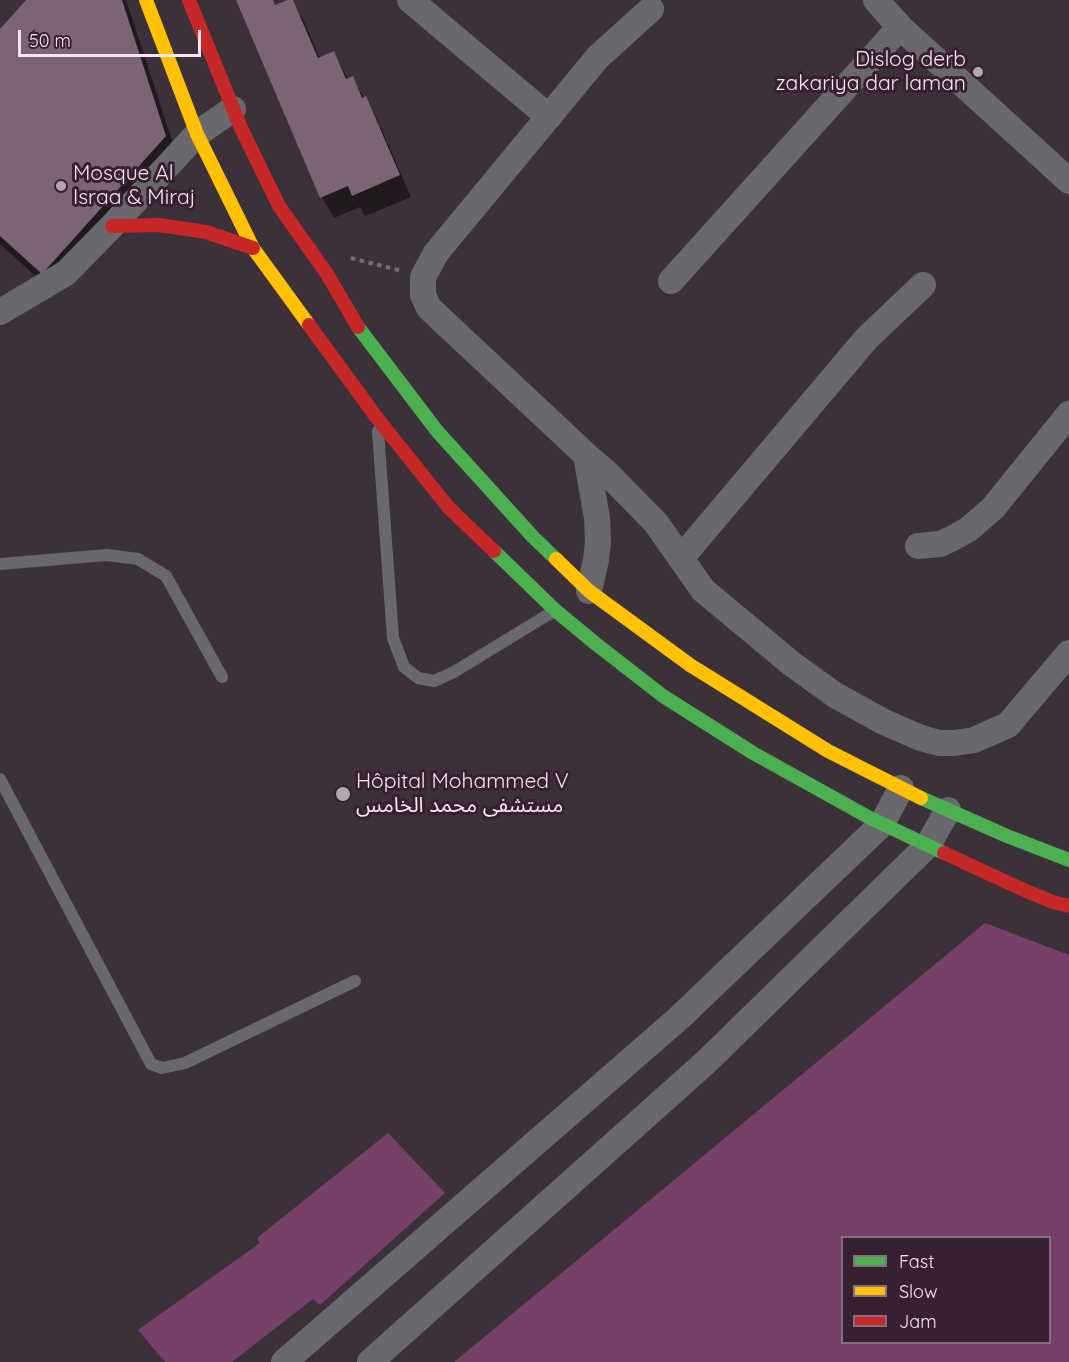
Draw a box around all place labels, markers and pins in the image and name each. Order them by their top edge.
place label: Dislog derb zakariya dar laman [776,47,966,97]
marker: Dislog derb zakariya dar laman [971,65,985,79]
place label: Mosque Al Israa & Miraj [73,161,195,211]
marker: Mosque Al Israa & Miraj [54,179,68,193]
place label: Hôpital Mohammed V مستشفى محمد الخامس [356,769,569,819]
marker: Hôpital Mohammed V مستشفى محمد الخامس [334,785,352,803]

